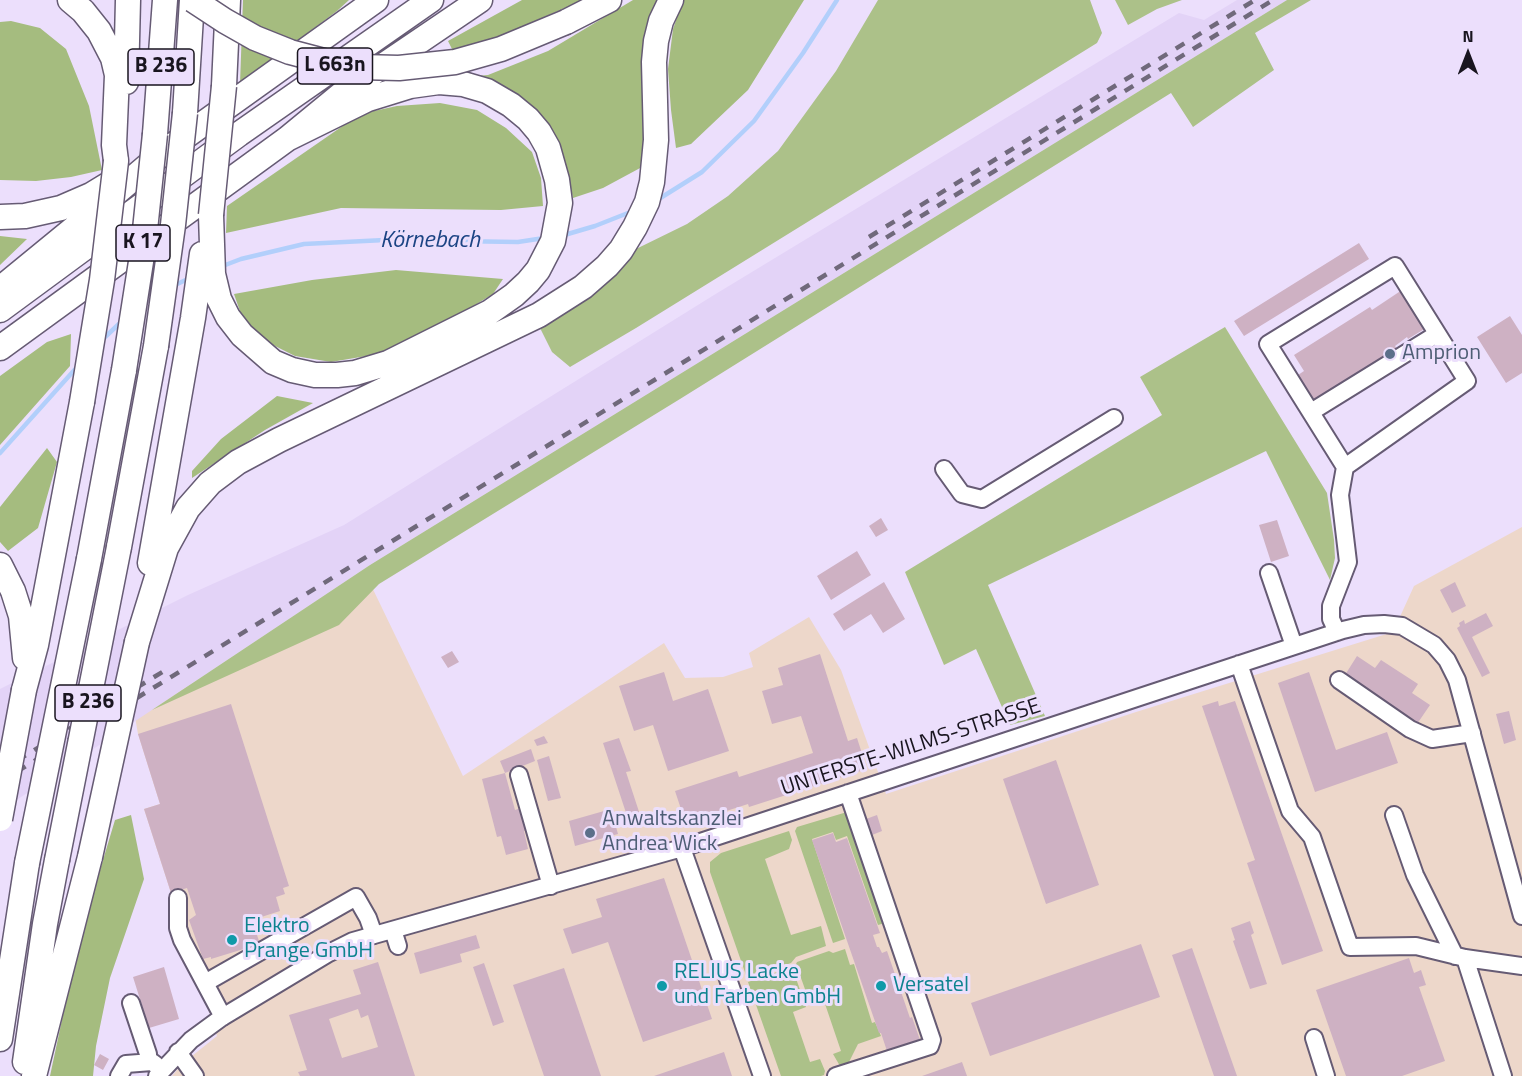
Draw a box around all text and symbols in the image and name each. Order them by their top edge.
north arrow [1438,24,1498,84]
text: N [1462,24,1474,48]
road number: L 663n [298,48,372,84]
road number: B 236 [128,49,194,85]
road number: K 17 [116,225,170,261]
water label: Körnebach [380,227,480,255]
place label: Amprion [1402,341,1481,367]
marker: Amprion [1383,347,1397,361]
road number: B 236 [55,685,121,721]
street label: UNTERSTE-WILMS-STRASSE [778,693,1044,803]
place label: Anwaltskanzlei Andrea Wick [602,807,742,858]
marker: Anwaltskanzlei Andrea Wick [583,826,597,840]
place label: Elektro Prange GmbH [244,914,373,966]
marker: Elektro Prange GmbH [225,933,239,947]
place label: RELIUS Lacke und Farben GmbH [674,960,841,1011]
place label: Versatel [893,973,969,999]
marker: RELIUS Lacke und Farben GmbH [655,979,669,993]
marker: Versatel [874,979,888,993]

